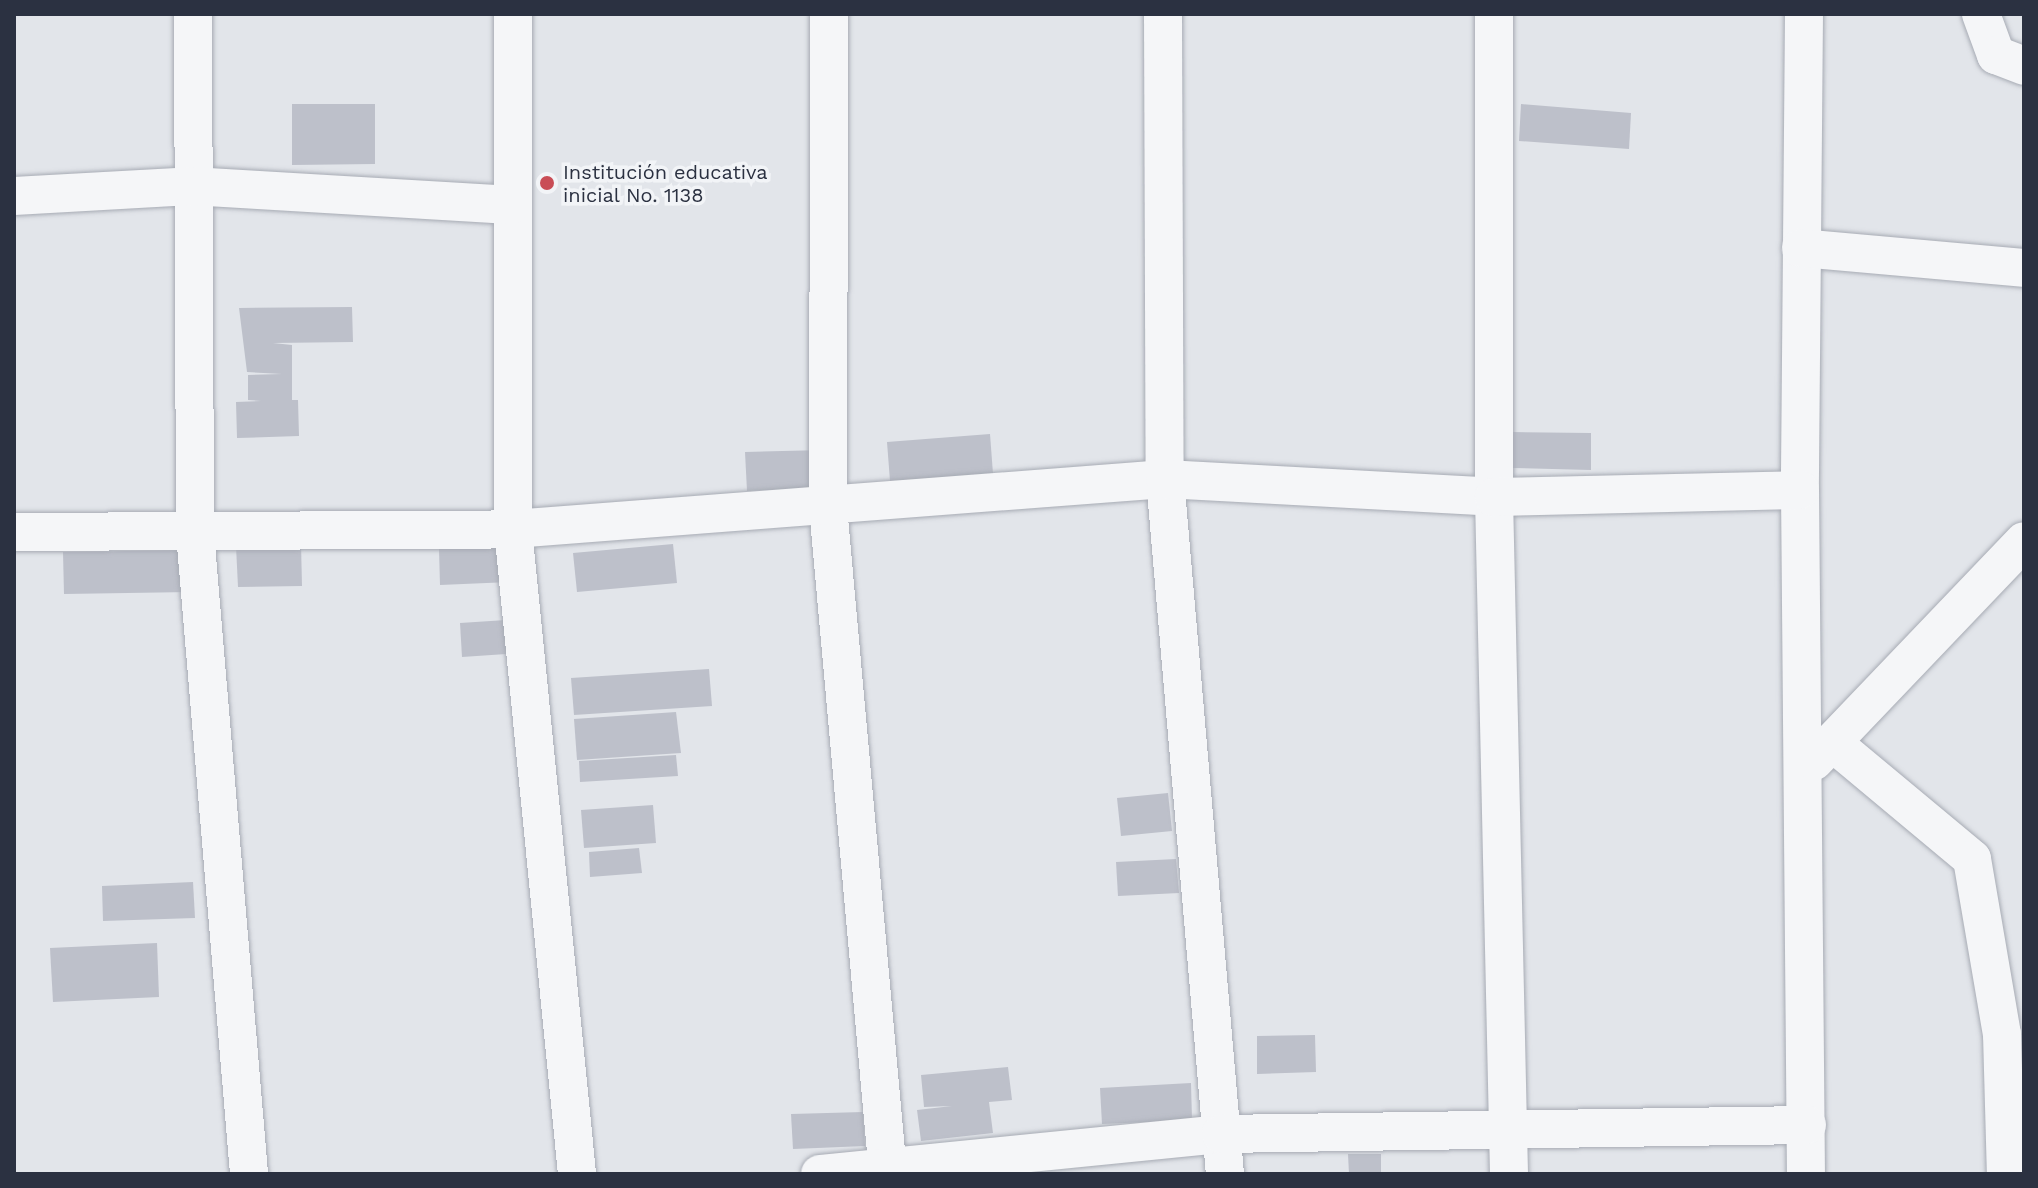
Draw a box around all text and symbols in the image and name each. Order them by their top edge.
place label: Institución educativa inicial No. 1138 [563,160,768,207]
marker: Institución educativa inicial No. 1138 [538,174,556,192]

